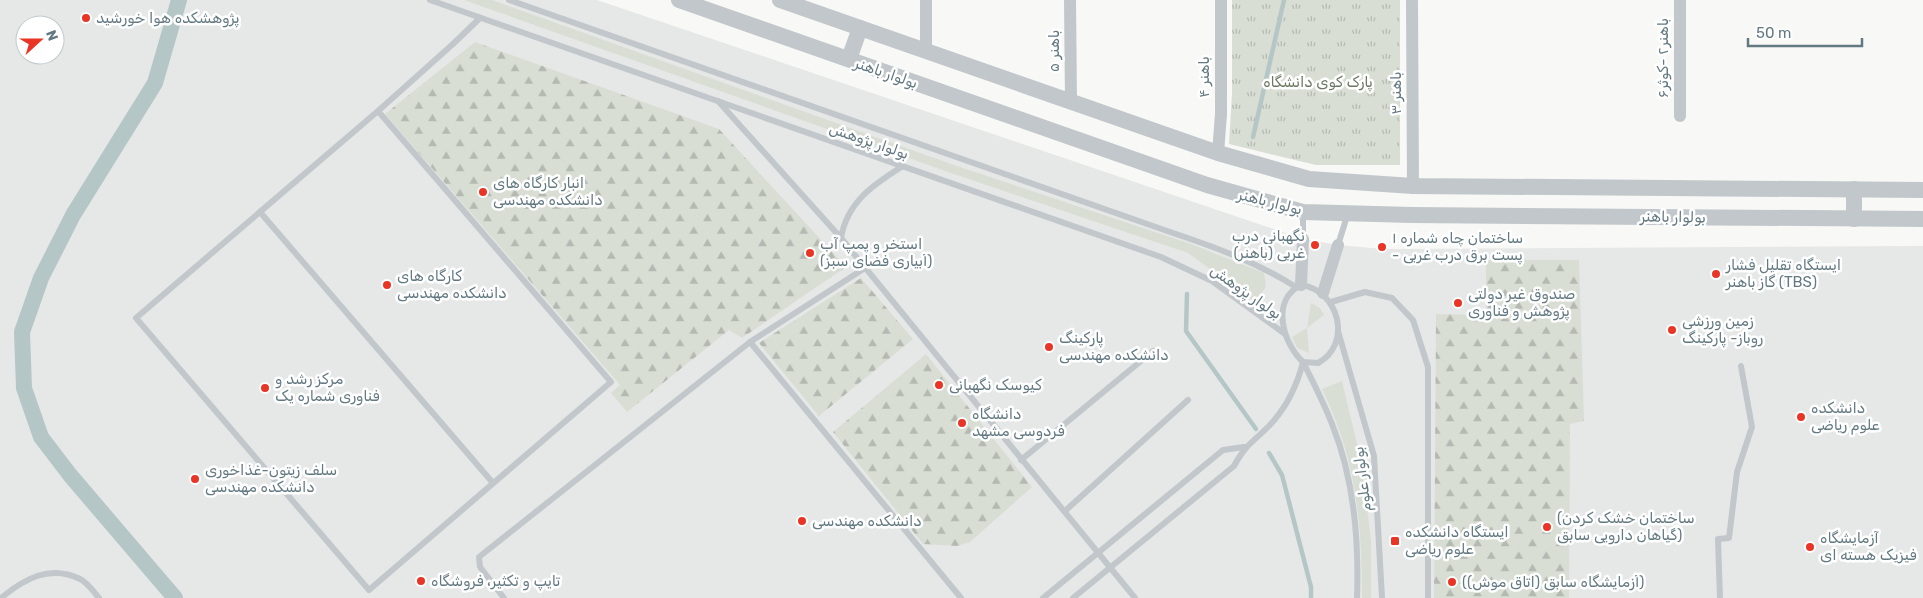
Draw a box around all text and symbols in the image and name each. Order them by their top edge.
place label: پژوهشکده هوا خورشید [96,9,240,28]
marker: پژوهشکده هوا خورشید [80,12,92,24]
north arrow [15,15,65,65]
scale bar [1748,15,1862,47]
street label: باهنر۲ -کوثر۶ [1654,18,1672,98]
text: 50 m [1756,24,1791,42]
text: N [42,28,61,43]
street label: باهنر ۵ [1045,30,1063,72]
street label: بولوار باهنر [851,53,920,92]
street label: باهنر ۴ [1195,56,1213,98]
street label: باهنر ۳ [1387,72,1405,114]
park label: پارک کوی دانشگاه [1263,73,1373,92]
street label: بولوار پژوهش [827,119,911,164]
place label: انبار کارگاه های دانشکده مهندسی [493,174,603,209]
street label: بولوار باهنر [1235,185,1304,219]
marker: انبار کارگاه های دانشکده مهندسی [477,186,489,198]
street label: بولوار باهنر [1639,207,1706,227]
place label: نگهبانی درب غربی (باهنر) [1232,227,1305,262]
place label: ساختمان چاه شماره ۱ - پست برق درب غربی [1392,229,1523,265]
place label: استخر و پمپ آب (آبیاری فضای سبز) [820,235,932,270]
marker: نگهبانی درب غربی (باهنر) [1309,239,1321,251]
marker: ساختمان چاه شماره ۱ - پست برق درب غربی [1376,241,1388,253]
marker: استخر و پمپ آب (آبیاری فضای سبز) [804,247,816,259]
place label: ایستگاه تقلیل فشار گاز باهنر (TBS) [1725,256,1841,291]
street label: بولوار پژوهش [1206,261,1285,324]
place label: کارگاه های دانشکده مهندسی [397,267,507,302]
marker: ایستگاه تقلیل فشار گاز باهنر (TBS) [1710,268,1722,280]
marker: کارگاه های دانشکده مهندسی [381,279,393,291]
place label: صندوق غیر دولتی پژوهش و فناوری [1468,285,1575,321]
marker: صندوق غیر دولتی پژوهش و فناوری [1452,297,1464,309]
place label: زمین ورزشی روباز- پارکینگ [1682,312,1763,348]
marker: زمین ورزشی روباز- پارکینگ [1666,324,1678,336]
place label: پارکینگ دانشکده مهندسی [1059,329,1169,364]
marker: پارکینگ دانشکده مهندسی [1043,341,1055,353]
place label: مرکز رشد و فناوری شماره یک [275,370,380,406]
place label: کیوسک نگهبانی [949,376,1042,394]
marker: کیوسک نگهبانی [933,379,945,391]
marker: مرکز رشد و فناوری شماره یک [259,382,271,394]
place label: دانشکده علوم ریاضی [1811,399,1880,435]
place label: دانشگاه فردوسی مشهد [972,405,1064,441]
marker: دانشکده علوم ریاضی [1795,411,1807,423]
marker: دانشگاه فردوسی مشهد [956,417,968,429]
street label: بولوار علوم [1349,445,1376,513]
place label: سلف زیتون-غذاخوری دانشکده مهندسی [205,461,337,496]
marker: سلف زیتون-غذاخوری دانشکده مهندسی [189,473,201,485]
place label: (ساختمان خشک کردن گیاهان دارویی سابق) [1557,509,1695,545]
place label: دانشکده مهندسی [812,512,922,530]
marker: دانشکده مهندسی [796,515,808,527]
marker: (ساختمان خشک کردن گیاهان دارویی سابق) [1541,521,1553,533]
place label: ایستگاه دانشکده علوم ریاضی [1405,523,1509,559]
place label: آزمایشگاه فیزیک هسته ای [1820,529,1917,564]
marker: ایستگاه دانشکده علوم ریاضی [1389,535,1401,547]
marker: آزمایشگاه فیزیک هسته ای [1804,541,1816,553]
place label: تایپ و تکثیر، فروشگاه [431,572,560,591]
place label: (آزمایشگاه سابق (اتاق موش)) [1462,573,1644,591]
marker: تایپ و تکثیر، فروشگاه [415,575,427,587]
marker: (آزمایشگاه سابق (اتاق موش)) [1446,576,1458,588]

